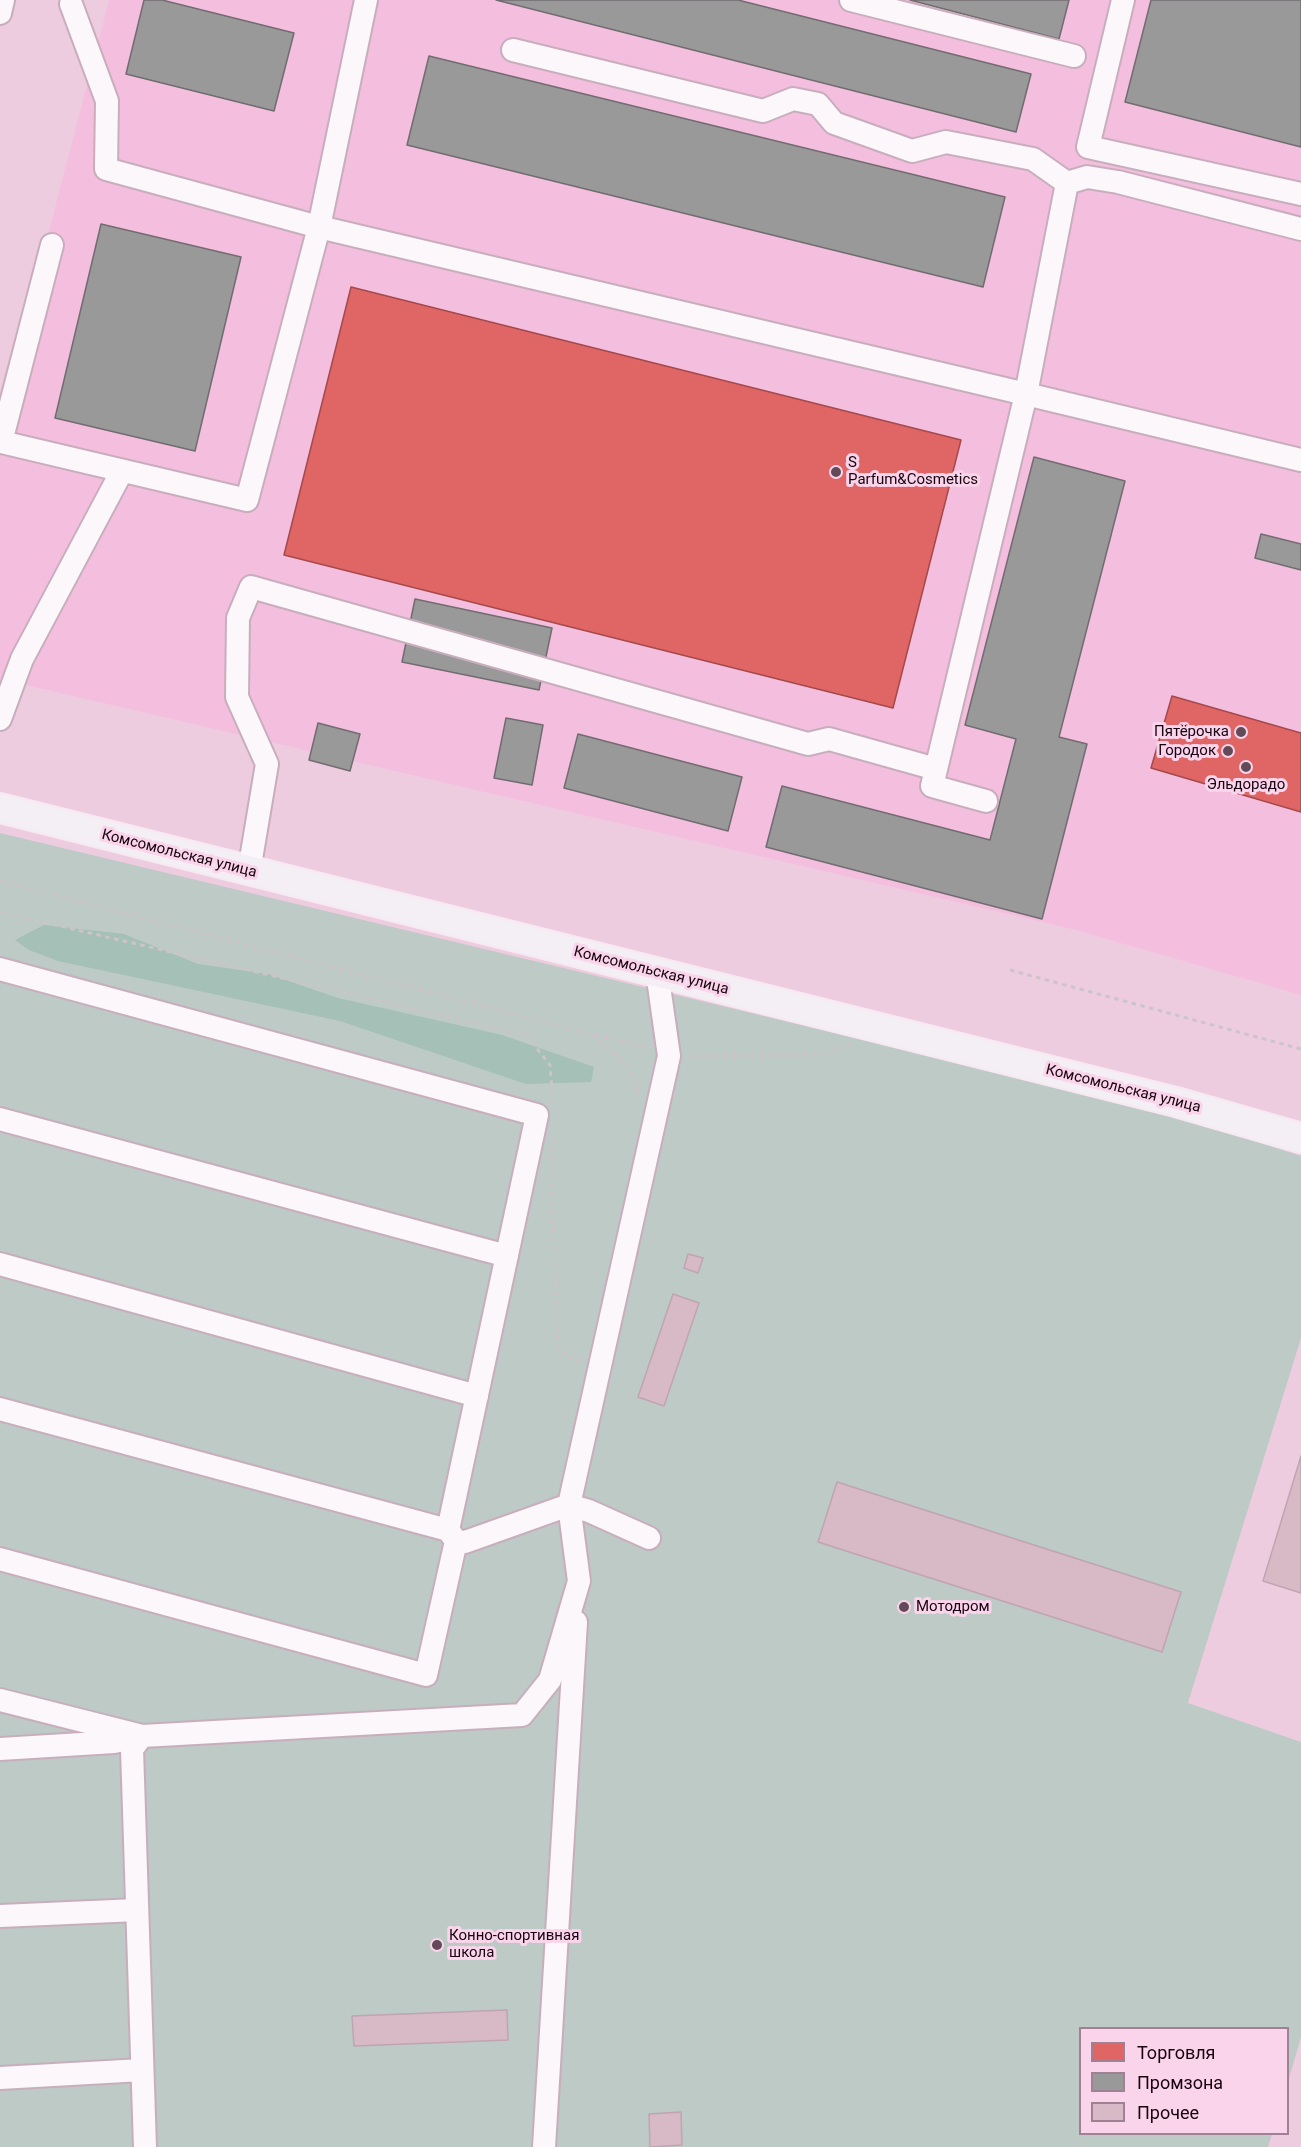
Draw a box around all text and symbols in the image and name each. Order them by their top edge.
place label: S Parfum&Cosmetics [848,454,978,489]
marker: S Parfum&Cosmetics [829,465,843,479]
place label: Пятёрочка [1154,723,1229,741]
marker: Пятёрочка [1234,725,1248,739]
place label: Городок [1158,742,1216,760]
marker: Городок [1221,744,1235,758]
marker: Эльдорадо [1239,760,1253,774]
place label: Эльдорадо [1207,776,1285,794]
street label: Комсомольская улица [100,826,258,882]
street label: Комсомольская улица [572,943,730,999]
street label: Комсомольская улица [1044,1061,1202,1117]
place label: Мотодром [916,1598,990,1616]
marker: Мотодром [897,1600,911,1614]
place label: Конно-спортивная школа [449,1927,579,1962]
marker: Конно-спортивная школа [430,1938,444,1952]
legend [1079,2027,1289,2135]
text: Торговля [1137,2042,1215,2063]
text: Промзона [1137,2072,1223,2093]
text: Прочее [1137,2102,1199,2123]

